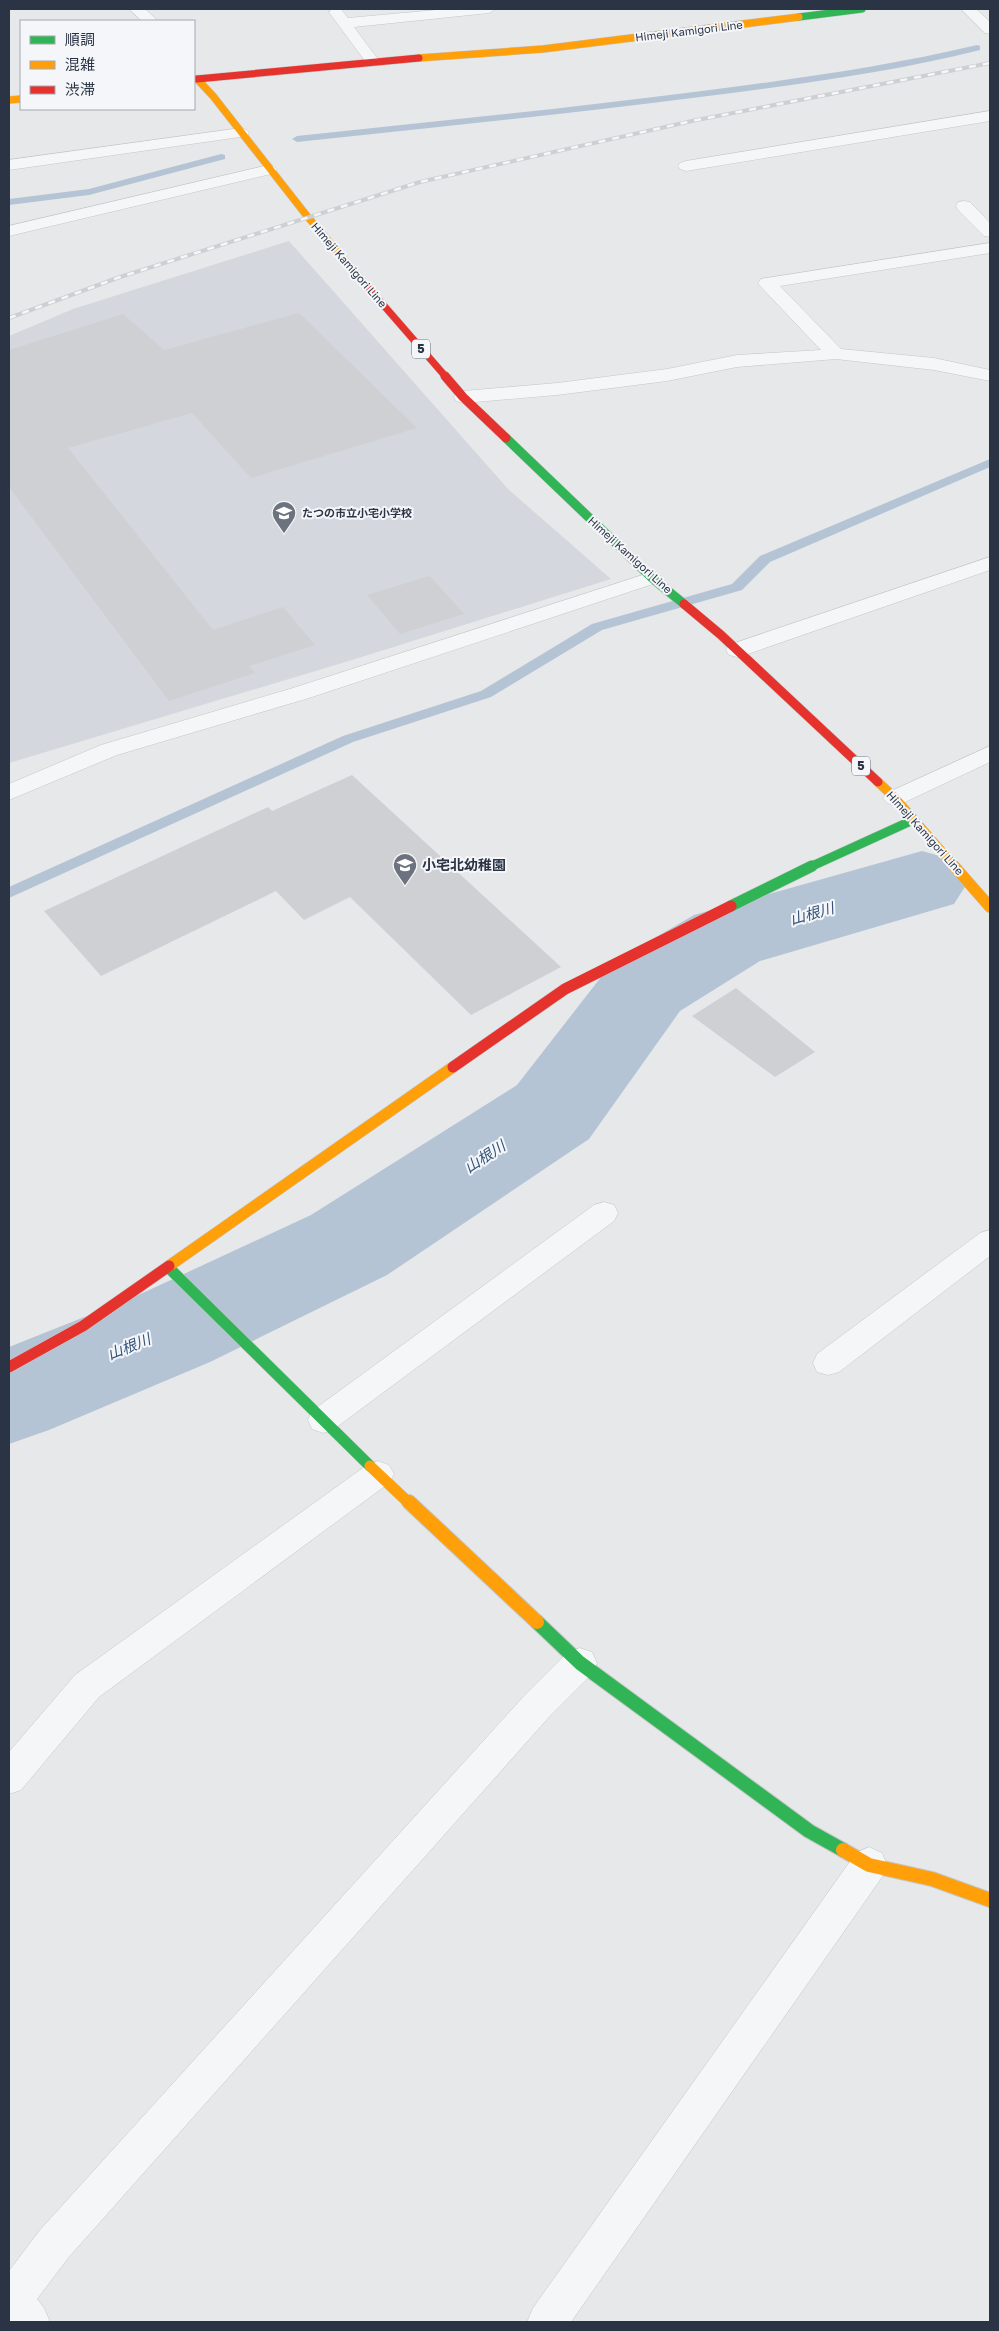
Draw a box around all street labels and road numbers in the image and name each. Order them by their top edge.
street label: Himeji Kamigori Line [634,17,743,44]
street label: Himeji Kamigori Line [309,220,390,310]
road number: 5 [412,339,430,358]
street label: Himeji Kamigori Line [586,514,675,596]
road number: 5 [852,756,870,776]
street label: Himeji Kamigori Line [884,788,966,877]

